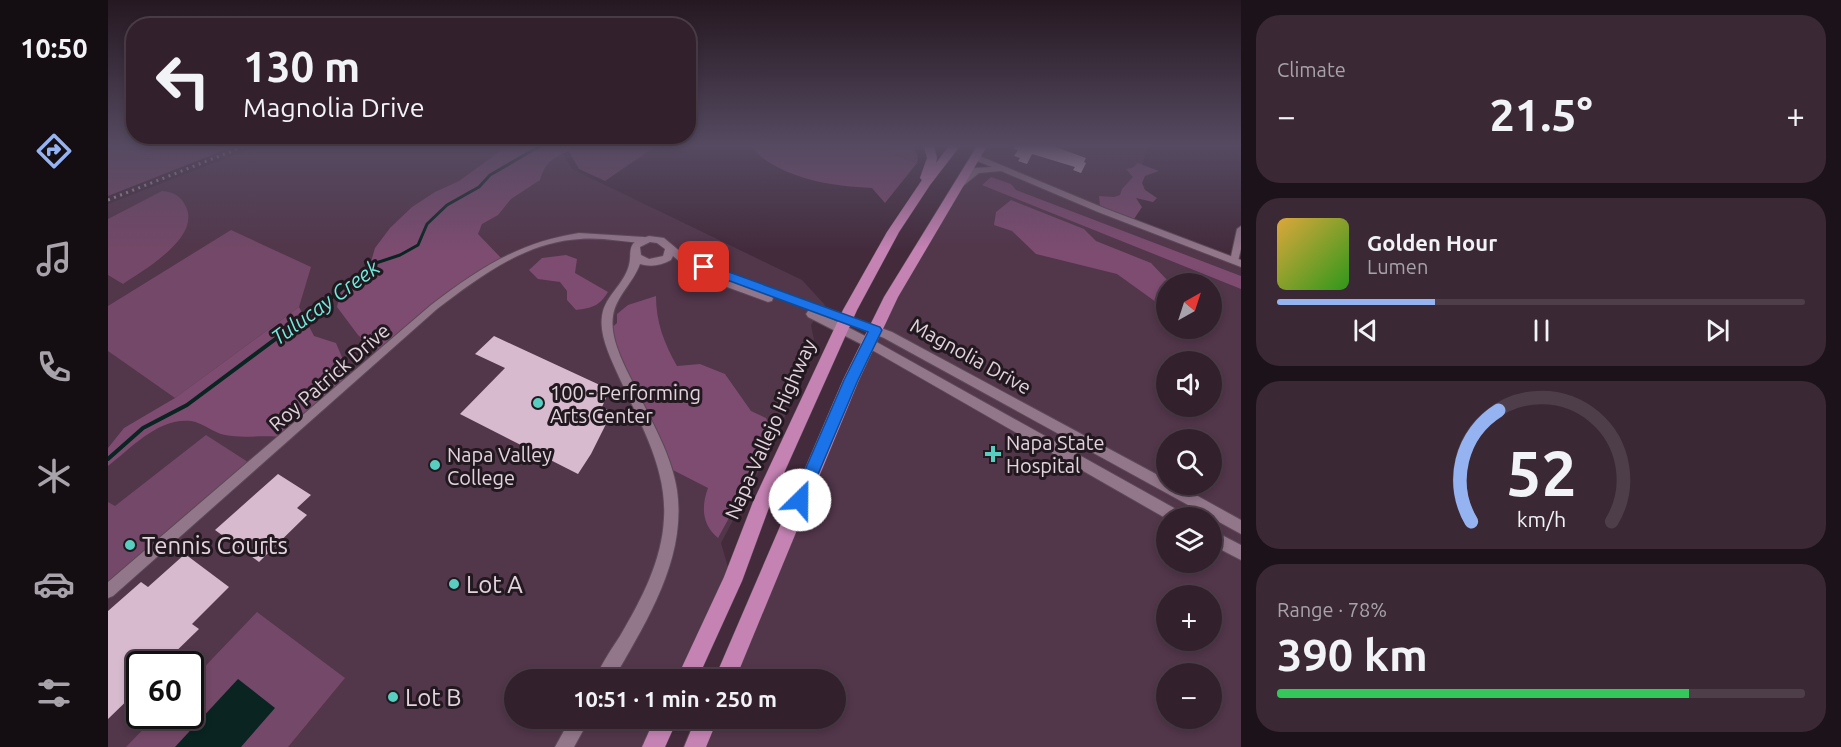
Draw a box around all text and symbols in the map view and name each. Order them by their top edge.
text: 10:50 [20,33,88,63]
icon: left [144,42,222,120]
text: 130 m [243,43,360,90]
text: Climate [1277,58,1346,81]
text: 21.5° [1489,89,1593,140]
text: Magnolia Drive [243,92,425,122]
text: − [1277,97,1296,134]
text: + [1786,97,1805,134]
icon: directions [33,130,75,172]
text: Golden Hour [1367,230,1497,255]
icon: music [33,238,75,280]
pin [678,241,729,292]
icon: arrive [687,250,720,283]
water label: Tulucay Creek [266,255,384,349]
text: Lumen [1367,255,1428,278]
north arrow [1156,273,1222,339]
map controls [1156,273,1222,729]
street label: Magnolia Drive [907,313,1035,399]
icon: previous [1349,314,1382,347]
icon: pause [1525,314,1558,347]
icon: next [1701,314,1734,347]
street label: Roy Patrick Drive [264,318,394,436]
street label: Napa-Vallejo Highway [720,335,820,523]
icon: phone [33,346,75,388]
button: sound [1156,351,1222,417]
place label: 100 - Performing Arts Center [550,381,701,427]
marker: 100 - Performing Arts Center [531,396,545,410]
button: search [1156,429,1222,495]
place label: Napa State Hospital [1006,431,1105,477]
text: 52 [1506,438,1576,508]
place label: Napa Valley College [447,443,552,489]
marker: Napa State Hospital [984,445,1002,463]
icon: climate [33,455,75,497]
marker: Napa Valley College [428,458,442,472]
position arrow [768,468,832,532]
button: layers [1156,507,1222,573]
text: km/h [1516,507,1566,531]
place label: Tennis Courts [142,532,288,559]
marker: Tennis Courts [123,538,137,552]
icon: car [33,563,75,605]
place label: Lot A [466,571,523,598]
marker: Lot A [447,577,461,591]
button: + [1156,585,1222,651]
text: Range · 78% [1277,598,1387,621]
text: 390 km [1277,629,1428,680]
speed limit sign: 60 [126,651,204,729]
button: − [1156,663,1222,729]
icon: filters [33,672,75,714]
place label: Lot B [405,684,461,711]
text: 10:51 · 1 min · 250 m [573,686,777,711]
marker: Lot B [386,690,400,704]

